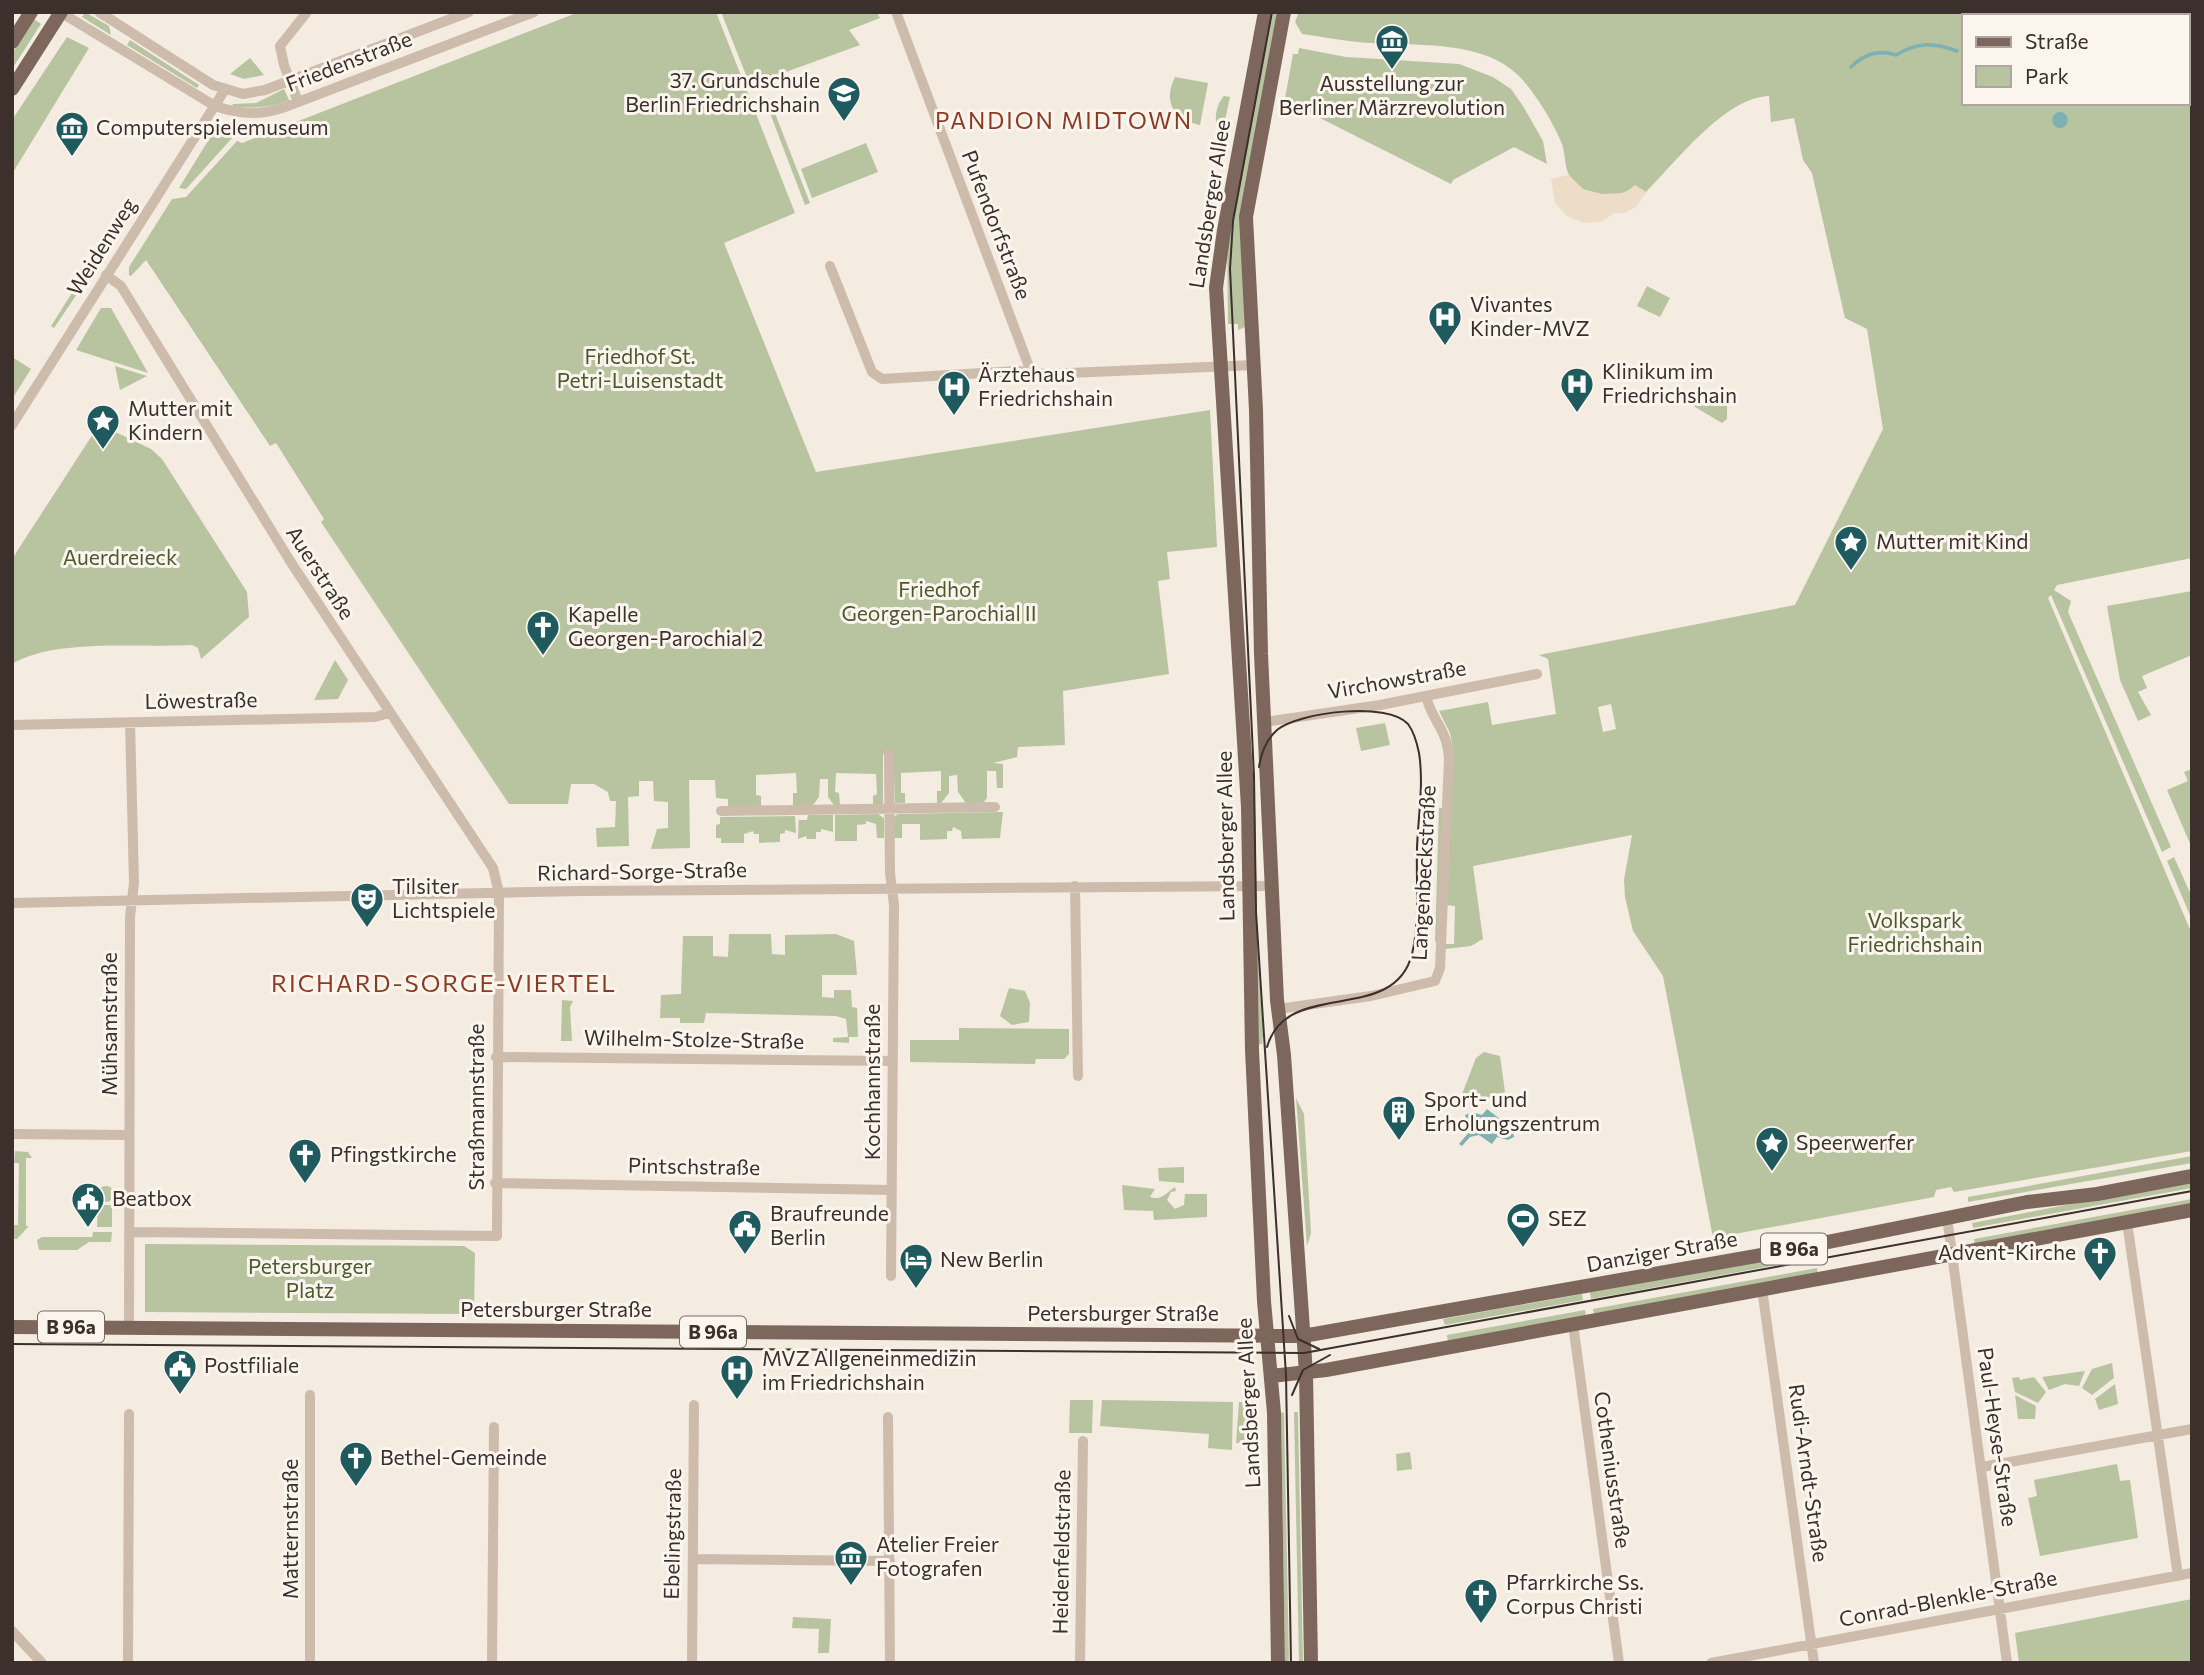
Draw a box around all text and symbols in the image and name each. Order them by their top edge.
legend [1962,14,2190,105]
museum icon: Ausstellung zur Berliner Märzrevolution [1373,22,1411,71]
street label: Friedenstraße [282,25,415,96]
text: Straße [2025,28,2089,53]
text: Park [2025,63,2069,88]
place label: 37. Grundschule Berlin Friedrichshain [625,67,820,116]
place label: Ausstellung zur Berliner Märzrevolution [1279,70,1505,119]
school or university icon: 37. Grundschule Berlin Friedrichshain [825,74,863,123]
district label: PANDION MIDTOWN [935,106,1193,134]
museum icon: Computerspielemuseum [53,109,91,158]
place label: Computerspielemuseum [96,114,329,139]
street label: Landsberger Allee [1183,118,1234,290]
street label: Pufendorfstraße [957,146,1037,303]
street label: Weidenweg [61,193,141,300]
place label: Vivantes Kinder-MVZ [1470,291,1590,340]
hospital icon: Vivantes Kinder-MVZ [1426,298,1464,347]
park label: Friedhof St. Petri-Luisenstadt [557,343,723,392]
place label: Klinikum im Friedrichshain [1602,358,1737,407]
place label: Ärztehaus Friedrichshain [978,361,1113,410]
hospital icon: Klinikum im Friedrichshain [1558,365,1596,414]
hospital icon: Ärztehaus Friedrichshain [935,368,973,417]
place label: Mutter mit Kindern [128,395,233,444]
place icon: Mutter mit Kindern [84,402,122,451]
street label: Auerstraße [282,521,361,624]
place icon: Mutter mit Kind [1832,523,1870,572]
place label: Mutter mit Kind [1876,528,2028,553]
park label: Auerdreieck [63,544,177,569]
park label: Friedhof Georgen-Parochial II [841,576,1037,625]
place label: Kapelle Georgen-Parochial 2 [568,601,763,650]
church icon: Kapelle Georgen-Parochial 2 [524,608,562,657]
street label: Virchowstraße [1326,654,1468,703]
street label: Löwestraße [144,686,258,713]
street label: Landsberger Allee [1211,751,1238,922]
street label: Langenbeckstraße [1405,785,1440,961]
street label: Richard-Sorge-Straße [537,856,747,885]
place label: Tilsiter Lichtspiele [392,873,495,922]
theatre icon: Tilsiter Lichtspiele [348,880,386,929]
park label: Volkspark Friedrichshain [1848,907,1982,956]
street label: Mühsamstraße [96,952,121,1096]
district label: RICHARD-SORGE-VIERTEL [271,968,617,997]
street label: Kochhannstraße [859,1004,884,1160]
street label: Straßmannstraße [463,1023,488,1191]
street label: Wilhelm-Stolze-Straße [584,1024,804,1053]
place label: Sport- und Erholungszentrum [1424,1086,1600,1135]
building icon: Sport- und Erholungszentrum [1380,1093,1418,1142]
place icon: Speerwerfer [1753,1124,1791,1173]
place label: Speerwerfer [1796,1129,1914,1154]
church icon: Pfingstkirche [286,1136,324,1185]
place label: Pfingstkirche [330,1141,457,1166]
street label: Pintschstraße [628,1152,760,1179]
public building icon: Beatbox [69,1180,107,1229]
place label: Beatbox [112,1185,192,1210]
place label: Braufreunde Berlin [770,1200,889,1249]
sports icon: SEZ [1504,1200,1542,1249]
place label: SEZ [1548,1205,1587,1230]
public building icon: Braufreunde Berlin [726,1207,764,1256]
street label: Danziger Straße [1584,1225,1739,1276]
road number: B 96a [1761,1233,1827,1264]
church icon: Advent-Kirche [2081,1234,2119,1283]
place label: Advent-Kirche [1938,1239,2076,1264]
hotel icon: New Berlin [897,1241,935,1290]
place label: New Berlin [940,1246,1043,1271]
park label: Petersburger Platz [248,1253,372,1302]
street label: Petersburger Straße [460,1296,652,1321]
street label: Petersburger Straße [1027,1300,1219,1325]
road number: B 96a [38,1312,104,1343]
road number: B 96a [680,1316,746,1348]
street label: Landsberger Allee [1231,1317,1264,1489]
place label: MVZ Allgeneinmedizin im Friedrichshain [762,1345,977,1394]
street label: Paul-Heyse-Straße [1974,1346,2023,1528]
public building icon: Postfiliale [161,1347,199,1396]
place label: Postfiliale [204,1352,299,1377]
hospital icon: MVZ Allgeneinmedizin im Friedrichshain [718,1352,756,1401]
street label: Rudi-Arndt-Straße [1785,1382,1834,1564]
street label: Cotheniusstraße [1590,1390,1637,1550]
church icon: Bethel-Gemeinde [337,1439,375,1488]
place label: Bethel-Gemeinde [380,1444,547,1469]
street label: Matternstraße [277,1459,302,1599]
street label: Ebelingstraße [658,1468,685,1600]
street label: Heidenfeldstraße [1047,1469,1074,1635]
place label: Atelier Freier Fotografen [876,1531,999,1580]
museum icon: Atelier Freier Fotografen [832,1538,870,1587]
street label: Conrad-Blenkle-Straße [1837,1564,2059,1631]
place label: Pfarrkirche Ss. Corpus Christi [1506,1569,1644,1618]
church icon: Pfarrkirche Ss. Corpus Christi [1462,1576,1500,1625]

